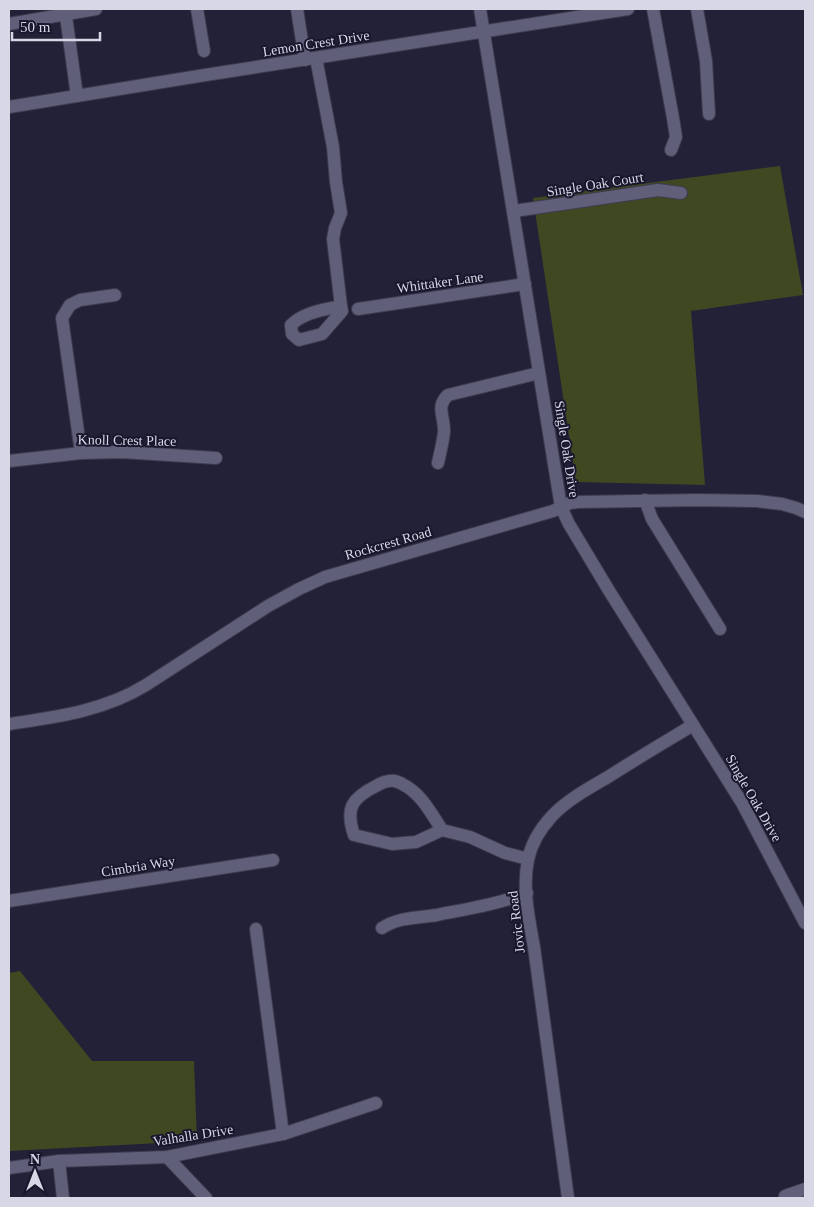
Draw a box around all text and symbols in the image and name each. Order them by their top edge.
scale bar [12,10,100,42]
text: 50 m [20,19,51,35]
street label: Lemon Crest Drive [262,28,371,59]
street label: Single Oak Court [546,169,645,200]
street label: Whittaker Lane [396,269,484,296]
street label: Single Oak Drive [551,400,582,499]
street label: Knoll Crest Place [77,432,176,449]
street label: Rockcrest Road [343,524,433,563]
street label: Single Oak Drive [723,752,785,844]
street label: Cimbria Way [100,853,176,880]
street label: Jovic Road [505,890,528,954]
street label: Valhalla Drive [152,1122,234,1149]
north arrow [10,1147,60,1197]
text: N [30,1152,40,1167]

